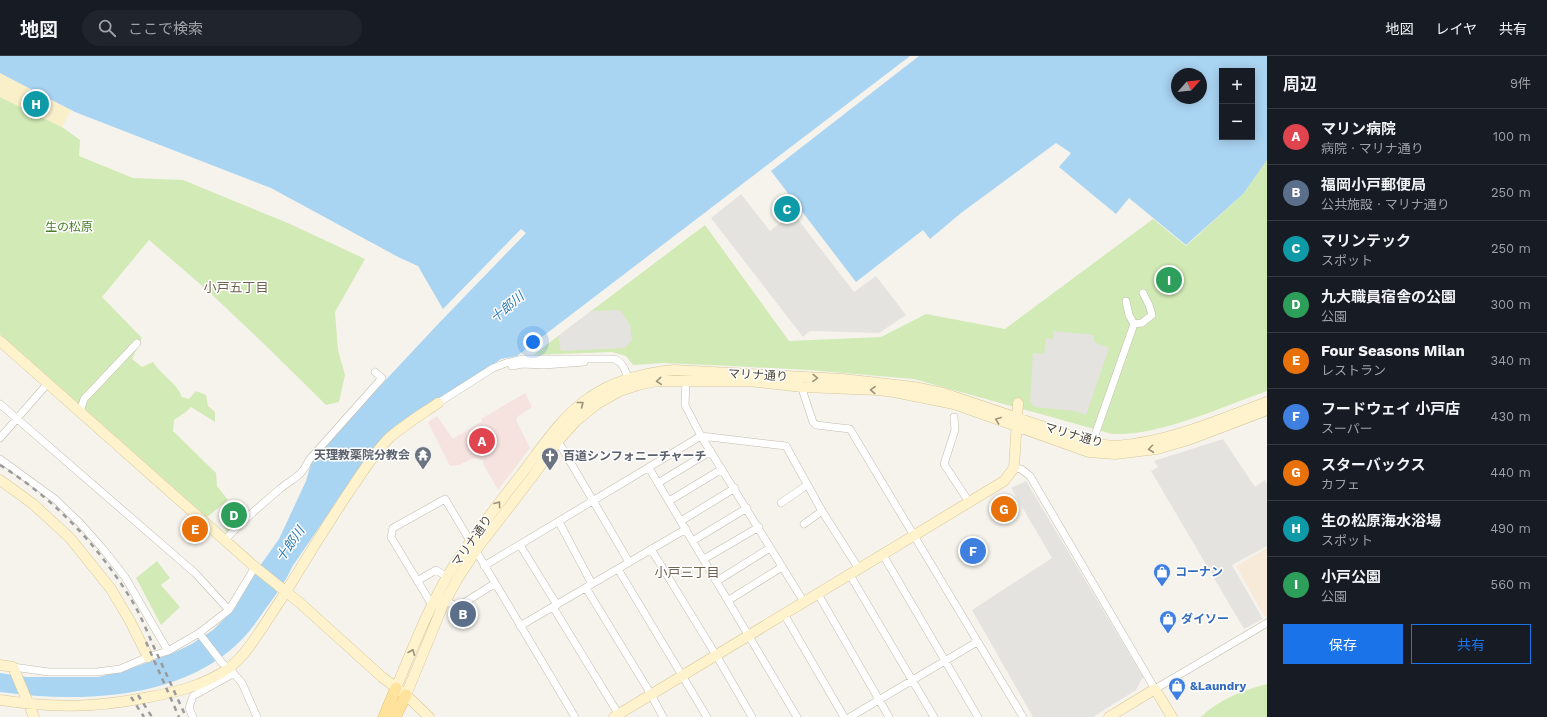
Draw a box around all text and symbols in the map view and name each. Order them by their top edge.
search box [82,10,362,46]
icon: search [96,17,118,39]
text: 地図 [20,18,58,41]
text: ここで検索 [128,20,203,38]
text: 地図 [1385,21,1413,37]
text: レイヤ [1435,21,1477,37]
text: 共有 [1499,21,1527,37]
north arrow [1171,68,1207,104]
map controls [1219,68,1255,140]
button: + [1219,68,1255,104]
text: 周辺 [1283,74,1317,94]
text: 9件 [1510,76,1531,91]
pin: H [23,89,49,119]
button: − [1219,104,1255,140]
text: マリン病院 [1321,120,1396,138]
text: A [1292,129,1300,144]
text: 100 m [1493,129,1531,144]
text: 病院 · マリナ通り [1321,141,1424,156]
text: 福岡小戸郵便局 [1321,176,1426,194]
text: B [1292,185,1300,200]
text: 250 m [1491,185,1531,200]
pin: C [774,194,800,224]
text: 公共施設 · マリナ通り [1321,197,1450,212]
park label: 生の松原 [45,220,93,234]
text: マリンテック [1321,232,1411,250]
text: C [1292,241,1300,256]
text: 250 m [1491,241,1531,256]
text: スポット [1321,253,1373,268]
pin: I [1156,265,1182,295]
district label: 小戸五丁目 [203,280,269,295]
water label: 十郎川 [487,287,528,325]
text: 九大職員宿舎の公園 [1321,288,1456,306]
text: D [1291,297,1301,312]
text: 300 m [1490,297,1531,312]
text: 公園 [1321,309,1347,324]
your location [523,332,543,352]
text: Four Seasons Milan [1321,342,1465,360]
text: E [1292,353,1300,368]
text: 340 m [1491,353,1531,368]
text: レストラン [1321,363,1386,378]
street label: マリナ通り [728,366,788,384]
one-way arrow [811,373,818,382]
one-way arrow [656,376,662,385]
one-way arrow [870,385,876,394]
text: フードウェイ 小戸店 [1321,400,1460,418]
one-way arrow [576,402,583,409]
text: F [1292,409,1300,424]
text: 430 m [1491,409,1531,424]
one-way arrow [995,417,1002,425]
street label: マリナ通り [1043,420,1105,450]
text: スーパー [1321,421,1373,436]
pin: A [469,426,495,456]
temple icon: 天理教薬院分教会 [413,445,433,470]
one-way arrow [1148,445,1154,454]
church icon: 百道シンフォニーチャーチ [540,446,560,471]
place label: 天理教薬院分教会 [314,448,410,462]
place label: 百道シンフォニーチャーチ [563,449,707,463]
text: スターバックス [1321,456,1425,474]
text: G [1291,465,1301,480]
text: 440 m [1490,465,1531,480]
text: カフェ [1321,477,1360,492]
pin: G [991,494,1017,524]
pin: D [221,500,247,530]
one-way arrow [493,502,500,509]
street label: マリナ通り [449,512,495,570]
text: 生の松原海水浴場 [1321,512,1441,530]
pin: E [182,514,208,544]
text: H [1291,521,1301,536]
text: 490 m [1490,521,1531,536]
water label: 十郎川 [273,522,308,564]
text: スポット [1321,533,1373,548]
pin: F [960,536,986,566]
shop icon: コーナン [1152,562,1172,587]
district label: 小戸三丁目 [654,565,720,580]
place label: コーナン [1175,565,1223,579]
text: 小戸公園 [1321,568,1381,586]
text: I [1294,577,1298,592]
text: 560 m [1491,577,1531,592]
text: 公園 [1321,589,1347,604]
pin: B [450,599,476,629]
shop icon: ダイソー [1158,609,1178,634]
place label: ダイソー [1181,612,1229,626]
button: 保存 [1283,624,1403,664]
button: 共有 [1411,624,1531,664]
one-way arrow [407,649,415,656]
shop icon: &Laundry [1167,676,1187,701]
place label: &Laundry [1190,679,1246,693]

